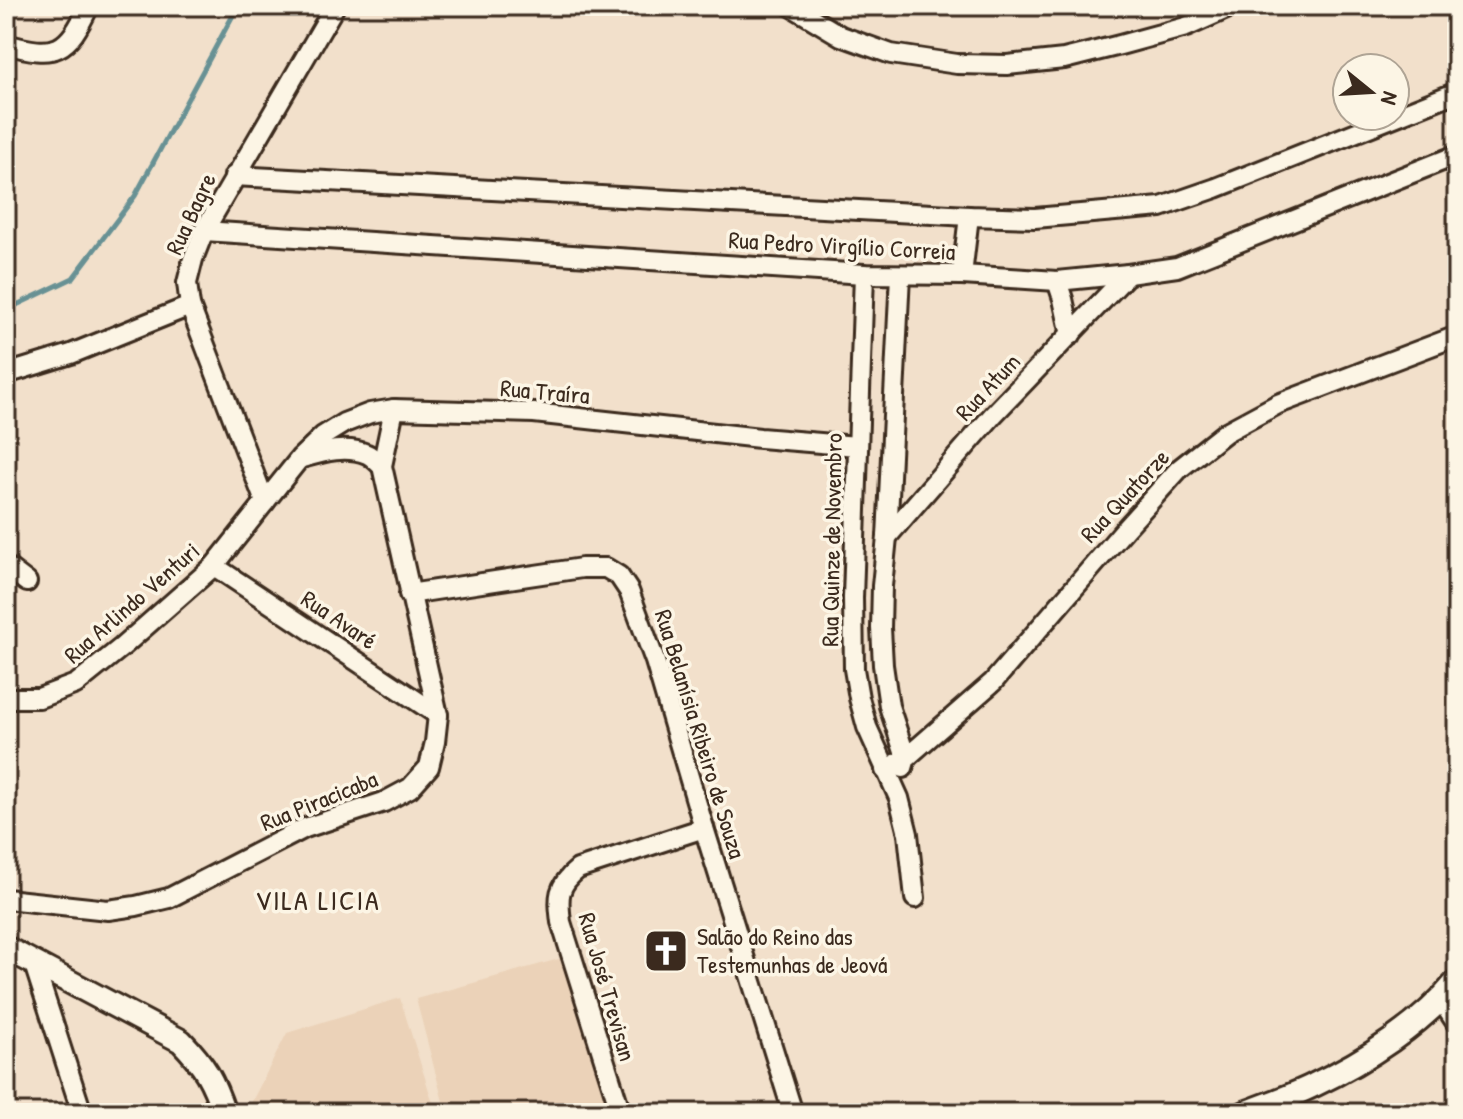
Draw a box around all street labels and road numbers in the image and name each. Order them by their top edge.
street label: Rua Bagre [157,167,223,260]
street label: Rua Pedro Virgílio Correia [728,223,956,267]
street label: Rua Atum [948,346,1027,427]
street label: Rua Traíra [499,371,591,411]
street label: Rua Quinze de Novembro [813,433,849,647]
street label: Rua Quatorze [1073,441,1176,549]
street label: Rua Arlindo Venturi [57,534,206,670]
street label: Rua Avaré [295,582,384,656]
street label: Rua Belanísia Ribeiro de Souza [648,605,754,862]
street label: Rua Piracicaba [255,762,382,838]
street label: Rua José Trevisan [572,909,644,1065]

